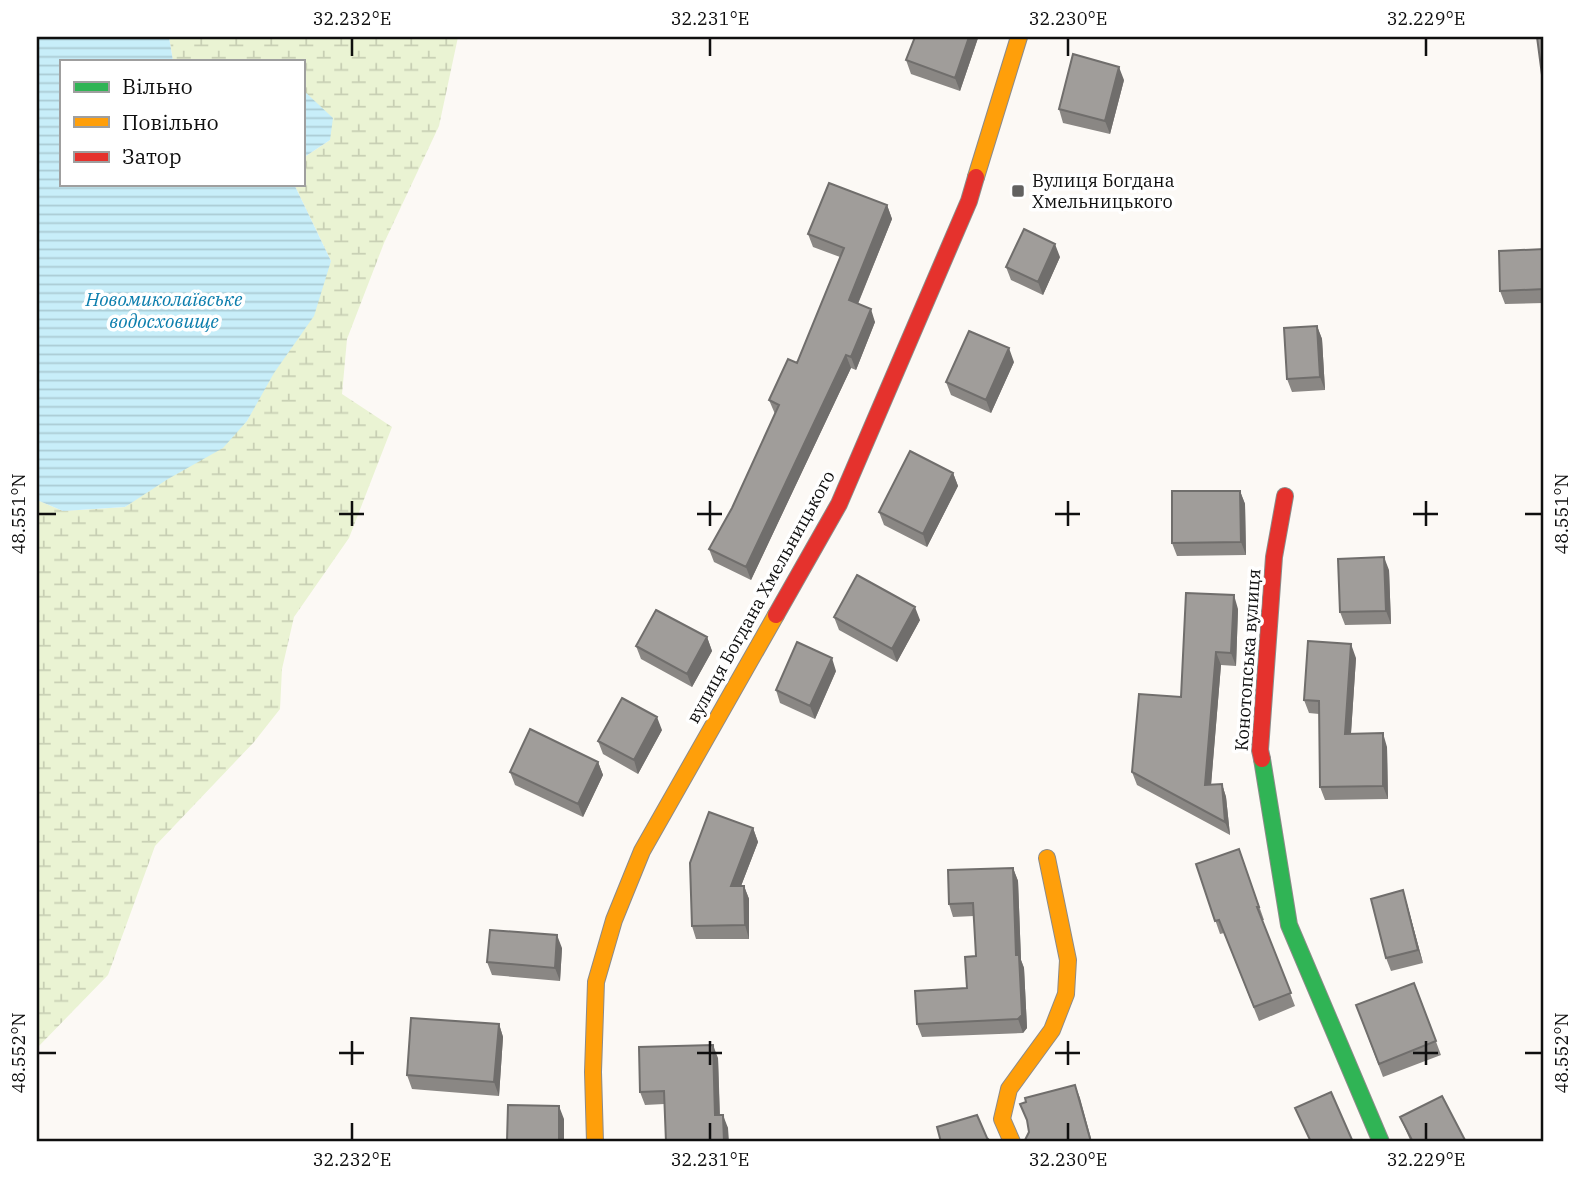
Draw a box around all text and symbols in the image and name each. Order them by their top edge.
text: 32.232°E [313,7,391,30]
text: 32.231°E [671,7,749,30]
text: 32.230°E [1029,7,1107,30]
text: 32.229°E [1387,7,1465,30]
legend [60,60,304,186]
text: Вільно [122,72,193,100]
text: Повільно [122,108,219,136]
text: Затор [122,142,182,170]
place label: Вулиця Богдана Хмельницького [1032,169,1175,213]
marker: Вулиця Богдана Хмельницького [1010,183,1026,199]
water label: Новомиколаївське водосховище [84,287,243,333]
street label: вулиця Богдана Хмельницького [681,466,840,727]
text: 48.551°N [7,473,30,555]
text: 48.551°N [1550,473,1573,555]
street label: Конотопська вулиця [1230,568,1265,752]
text: 48.552°N [7,1012,30,1094]
text: 48.552°N [1550,1012,1573,1094]
text: 32.232°E [313,1148,391,1171]
text: 32.231°E [671,1148,749,1171]
text: 32.230°E [1029,1148,1107,1171]
text: 32.229°E [1387,1148,1465,1171]

